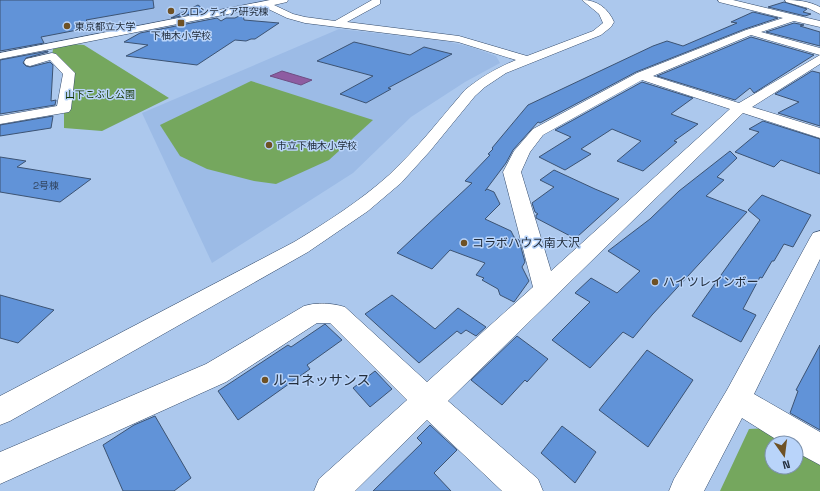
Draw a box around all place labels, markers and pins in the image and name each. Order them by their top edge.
place label: フロンティア研究棟 [179,5,268,18]
marker: フロンティア研究棟 [166,6,176,16]
marker: 下柚木小学校 [176,18,186,28]
place label: 東京都立大学 [75,20,135,33]
marker: 東京都立大学 [62,21,72,31]
place label: 下柚木小学校 [151,29,211,42]
place label: 市立下柚木小学校 [277,139,357,152]
marker: 市立下柚木小学校 [264,140,274,150]
place label: コラボハウス南大沢 [472,235,580,251]
marker: コラボハウス南大沢 [459,238,469,248]
place label: ハイツレインボー [663,274,759,290]
marker: ハイツレインボー [650,277,660,287]
place label: ルコネッサンス [273,371,370,389]
marker: ルコネッサンス [260,375,270,385]

